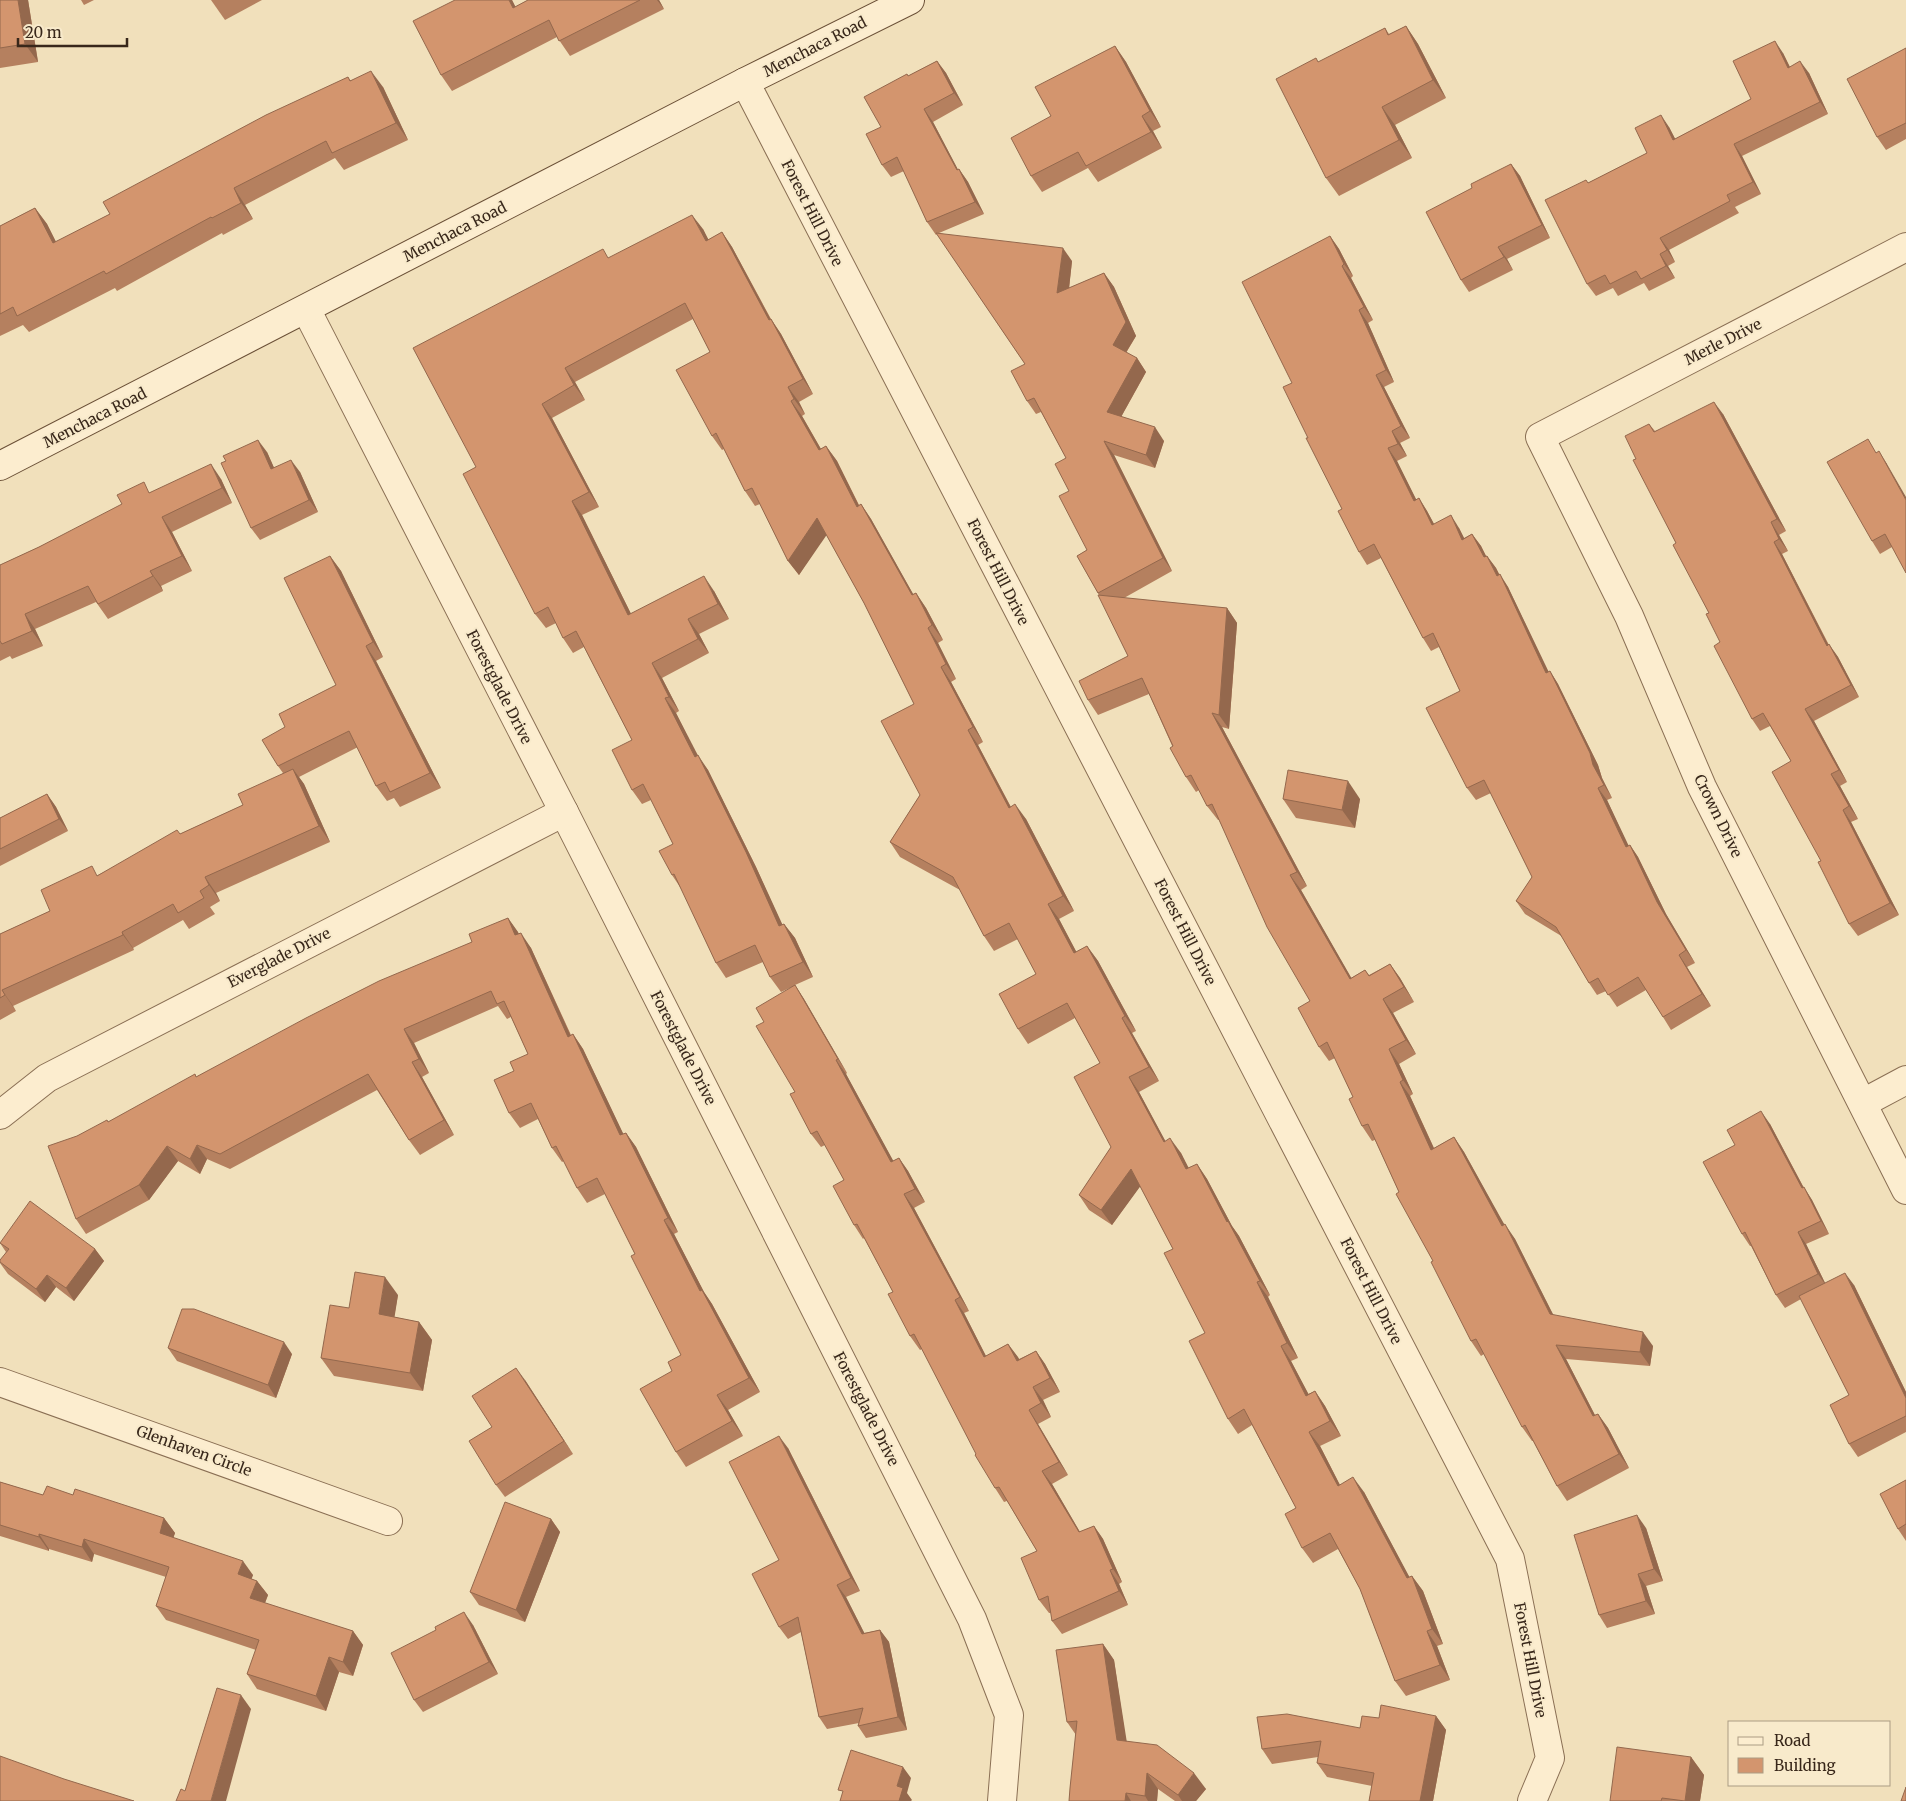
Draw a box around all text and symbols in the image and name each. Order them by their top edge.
street label: Menchaca Road [760,12,870,81]
scale bar [18,15,126,47]
text: 20 m [25,23,62,42]
street label: Forest Hill Drive [777,156,848,269]
street label: Menchaca Road [400,197,510,266]
street label: Merle Drive [1681,314,1765,369]
street label: Menchaca Road [40,383,150,452]
street label: Forest Hill Drive [963,515,1034,628]
street label: Forestglade Drive [462,626,537,747]
street label: Crown Drive [1690,771,1747,861]
street label: Forest Hill Drive [1150,875,1221,988]
street label: Everglade Drive [224,923,334,992]
street label: Forestglade Drive [646,987,721,1108]
street label: Forest Hill Drive [1336,1234,1407,1347]
street label: Forestglade Drive [829,1348,904,1469]
street label: Glenhaven Circle [134,1421,255,1480]
street label: Forest Hill Drive [1510,1601,1551,1719]
legend [1728,1721,1891,1786]
text: Road [1774,1731,1810,1750]
text: Building [1774,1756,1836,1775]

